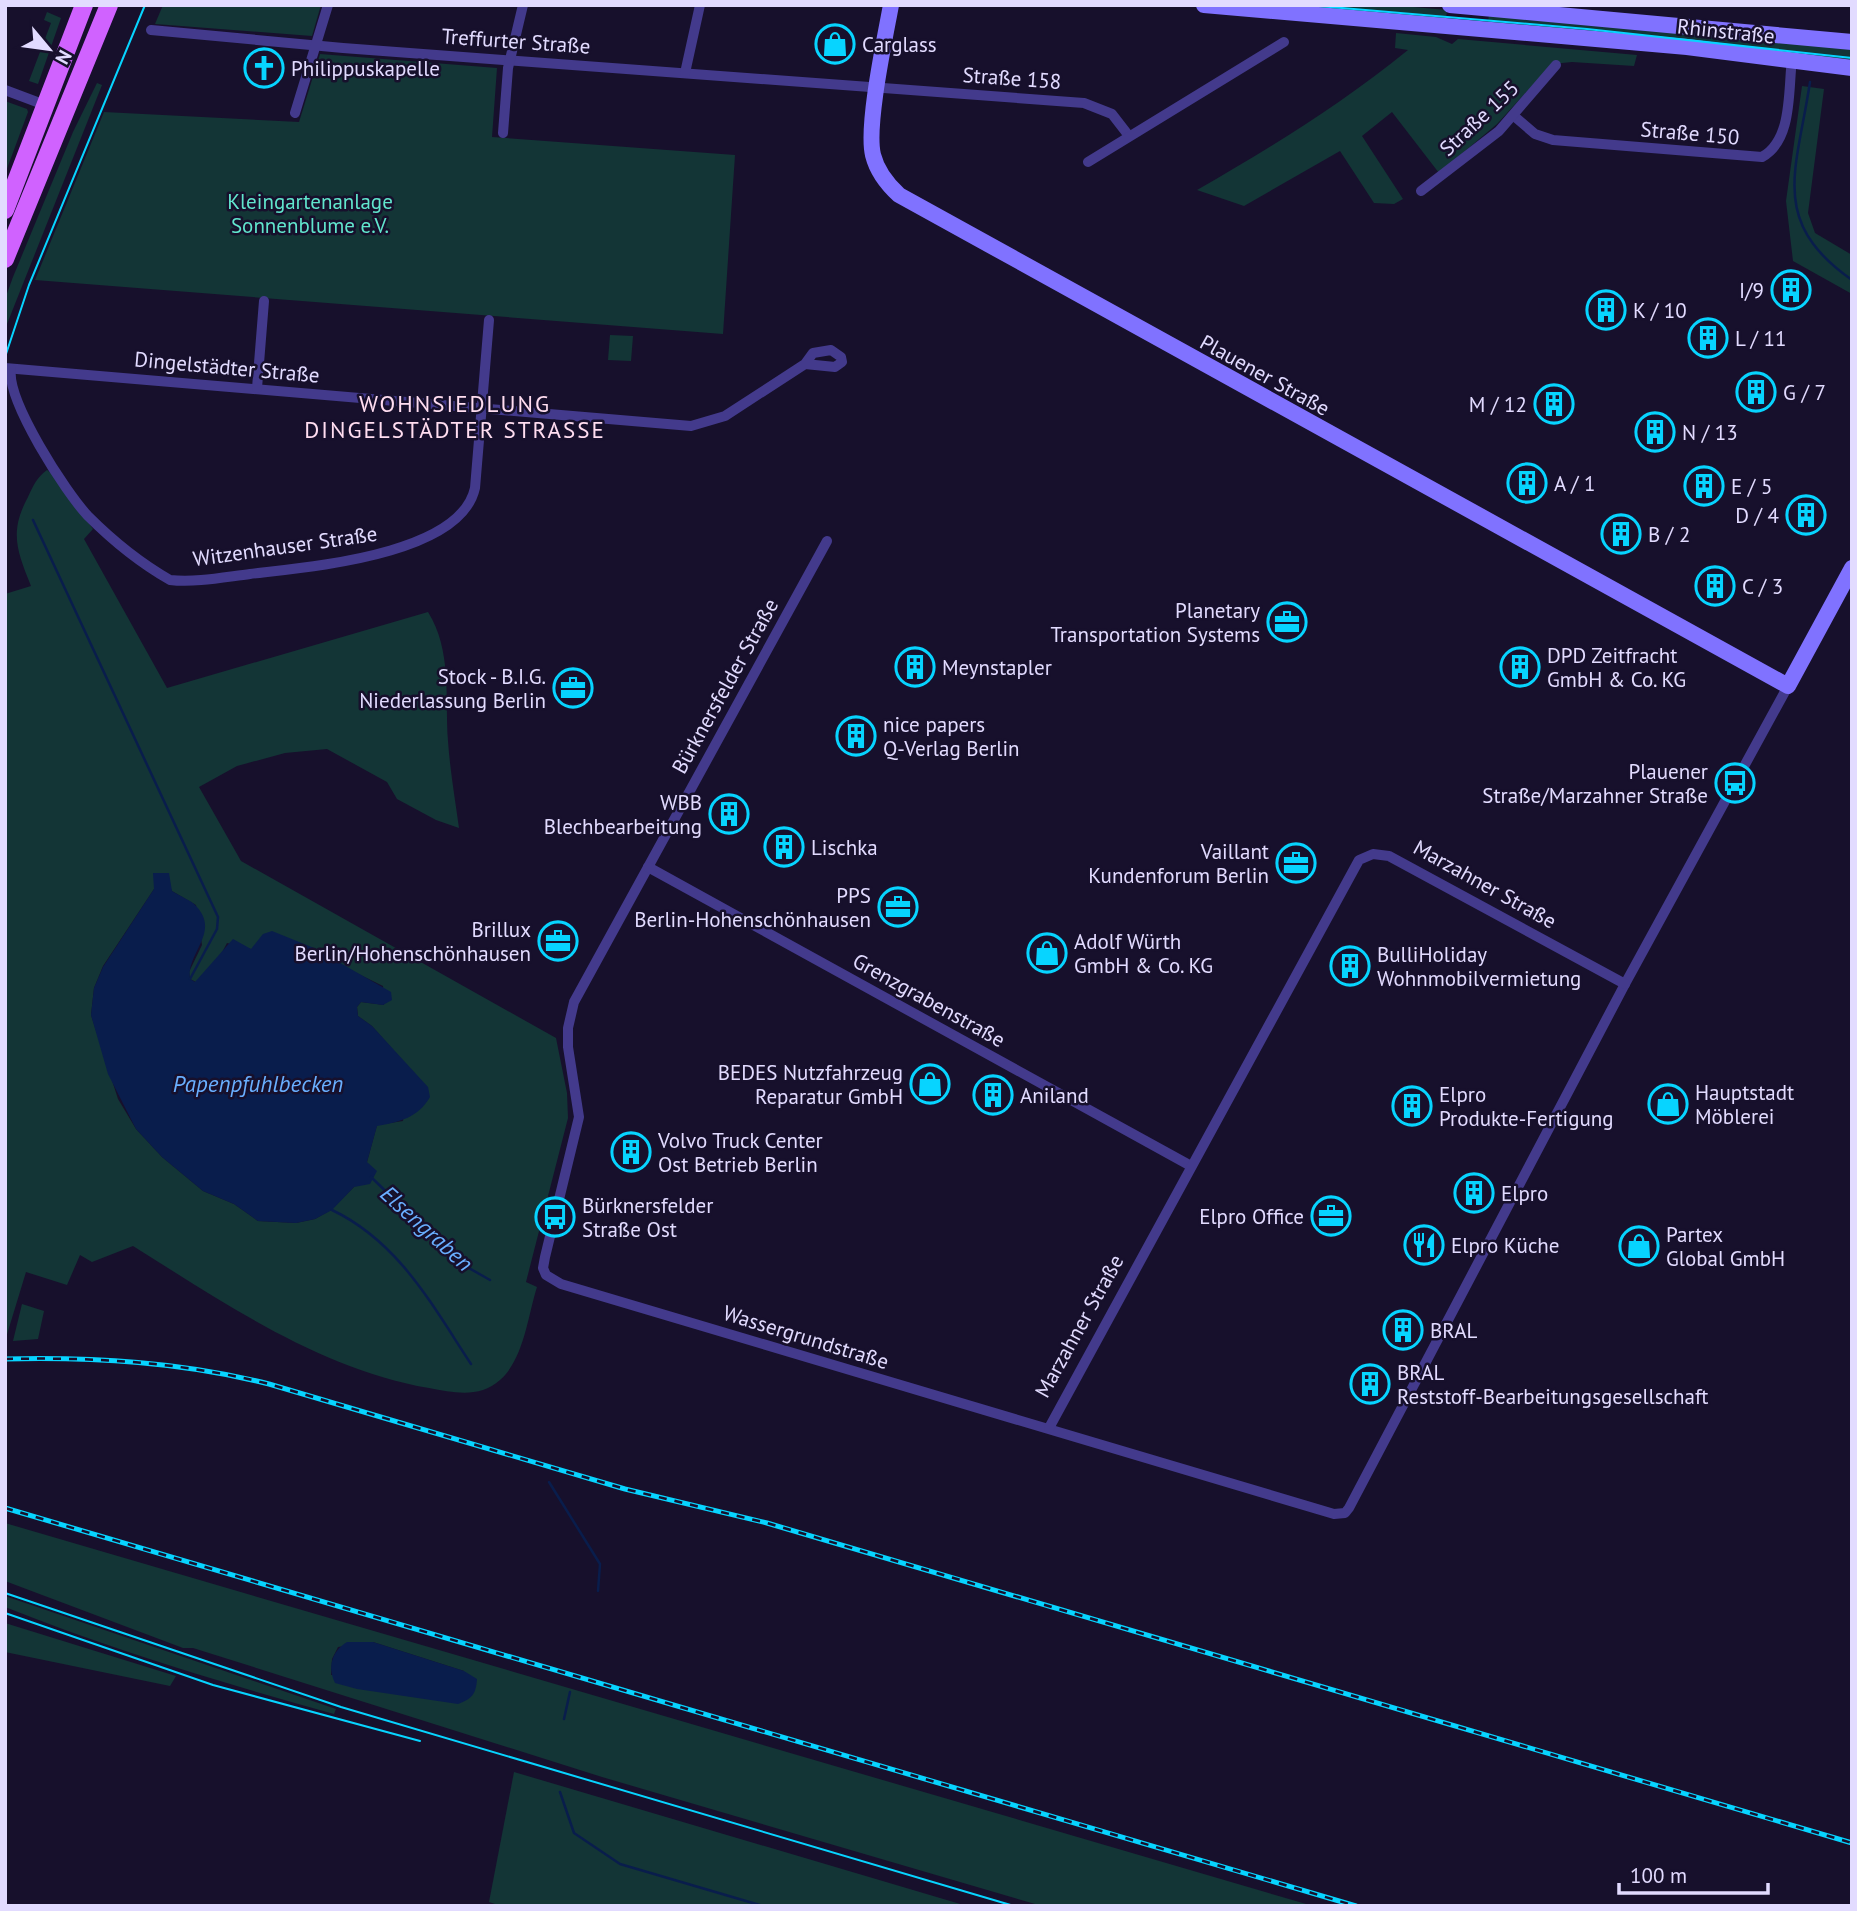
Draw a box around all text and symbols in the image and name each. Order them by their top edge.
street label: Rhinstraße [1676,12,1776,50]
north arrow [14,14,84,84]
street label: Treffurter Straße [441,22,591,60]
shop icon: Carglass [814,23,856,65]
place label: Carglass [862,31,937,58]
text: N [50,46,77,69]
church icon: Philippuskapelle [243,47,285,89]
place label: Philippuskapelle [291,55,440,82]
street label: Straße 158 [962,61,1062,95]
street label: Straße 155 [1434,74,1524,162]
street label: Straße 150 [1640,115,1740,151]
park label: Kleingartenanlage Sonnenblume e.V. [227,188,393,239]
building icon: I/9 [1770,269,1812,311]
place label: I/9 [1739,277,1764,304]
building icon: K / 10 [1585,289,1627,331]
place label: K / 10 [1633,297,1687,324]
building icon: L / 11 [1687,317,1729,359]
place label: L / 11 [1735,325,1787,352]
street label: Plauener Straße [1195,328,1335,422]
street label: Dingelstädter Straße [133,345,321,389]
building icon: G / 7 [1735,371,1777,413]
place label: G / 7 [1783,379,1826,406]
building icon: M / 12 [1533,383,1575,425]
district label: WOHNSIEDLUNG DINGELSTÄDTER STRASSE [304,389,606,444]
place label: M / 12 [1469,391,1527,418]
building icon: N / 13 [1634,411,1676,453]
place label: N / 13 [1682,419,1738,446]
building icon: A / 1 [1506,462,1548,504]
building icon: E / 5 [1683,465,1725,507]
place label: A / 1 [1554,470,1596,497]
place label: E / 5 [1731,473,1772,500]
building icon: D / 4 [1785,494,1827,536]
place label: D / 4 [1735,502,1779,529]
building icon: B / 2 [1600,513,1642,555]
street label: Witzenhauser Straße [191,520,379,572]
place label: B / 2 [1648,521,1690,548]
building icon: C / 3 [1694,565,1736,607]
place label: C / 3 [1742,573,1783,600]
street label: Bürknersfelder Straße [666,594,784,778]
place label: Planetary Transportation Systems [1050,597,1260,648]
office icon: Planetary Transportation Systems [1266,601,1308,643]
place label: DPD Zeitfracht GmbH & Co. KG [1547,642,1686,693]
building icon: Meynstapler [894,646,936,688]
building icon: DPD Zeitfracht GmbH & Co. KG [1499,646,1541,688]
place label: Meynstapler [942,654,1052,681]
place label: Stock - B.I.G. Niederlassung Berlin [359,663,546,714]
office icon: Stock - B.I.G. Niederlassung Berlin [552,667,594,709]
place label: nice papers Q-Verlag Berlin [883,711,1020,762]
building icon: nice papers Q-Verlag Berlin [835,715,877,757]
place label: Plauener Straße/Marzahner Straße [1482,758,1708,809]
bus stop icon: Plauener Straße/Marzahner Straße [1714,762,1756,804]
place label: WBB Blechbearbeitung [544,789,702,840]
building icon: WBB Blechbearbeitung [708,793,750,835]
building icon: Lischka [763,826,805,868]
place label: Lischka [811,834,878,861]
street label: Marzahner Straße [1409,834,1561,934]
place label: Vaillant Kundenforum Berlin [1088,838,1269,889]
office icon: Vaillant Kundenforum Berlin [1275,842,1317,884]
place label: PPS Berlin-Hohenschönhausen [634,882,871,933]
office icon: PPS Berlin-Hohenschönhausen [877,886,919,928]
place label: Brillux Berlin/Hohenschönhausen [294,916,531,967]
office icon: Brillux Berlin/Hohenschönhausen [537,920,579,962]
place label: Adolf Würth GmbH & Co. KG [1074,928,1213,979]
shop icon: Adolf Würth GmbH & Co. KG [1026,932,1068,974]
place label: BulliHoliday Wohnmobilvermietung [1377,941,1581,992]
building icon: BulliHoliday Wohnmobilvermietung [1329,945,1371,987]
street label: Grenzgrabenstraße [848,947,1010,1053]
place label: BEDES Nutzfahrzeug Reparatur GmbH [718,1059,903,1110]
shop icon: BEDES Nutzfahrzeug Reparatur GmbH [909,1063,951,1105]
water label: Papenpfuhlbecken [173,1069,343,1098]
building icon: Aniland [972,1074,1014,1116]
place label: Hauptstadt Möblerei [1695,1079,1794,1130]
place label: Elpro Produkte-Fertigung [1439,1081,1614,1132]
place label: Aniland [1020,1082,1089,1109]
shop icon: Hauptstadt Möblerei [1647,1083,1689,1125]
building icon: Elpro Produkte-Fertigung [1391,1085,1433,1127]
place label: Volvo Truck Center Ost Betrieb Berlin [657,1127,823,1178]
building icon: Volvo Truck Center Ost Betrieb Berlin [610,1131,652,1173]
building icon: Elpro [1453,1172,1495,1214]
water label: Elsengraben [375,1179,479,1277]
place label: Elpro [1501,1180,1548,1207]
place label: Bürknersfelder Straße Ost [582,1192,713,1243]
office icon: Elpro Office [1310,1195,1352,1237]
bus stop icon: Bürknersfelder Straße Ost [534,1196,576,1238]
place label: Elpro Office [1199,1203,1304,1230]
place label: Partex Global GmbH [1666,1221,1785,1272]
restaurant icon: Elpro Küche [1403,1224,1445,1266]
shop icon: Partex Global GmbH [1618,1225,1660,1267]
place label: Elpro Küche [1451,1232,1560,1259]
street label: Marzahner Straße [1029,1250,1129,1402]
street label: Wassergrundstraße [720,1299,892,1375]
building icon: BRAL [1382,1309,1424,1351]
place label: BRAL [1430,1317,1477,1344]
place label: BRAL Reststoff-Bearbeitungsgesellschaft [1397,1359,1708,1410]
building icon: BRAL Reststoff-Bearbeitungsgesellschaft [1349,1363,1391,1405]
scale bar [1619,1852,1768,1896]
text: 100 m [1630,1862,1687,1889]

